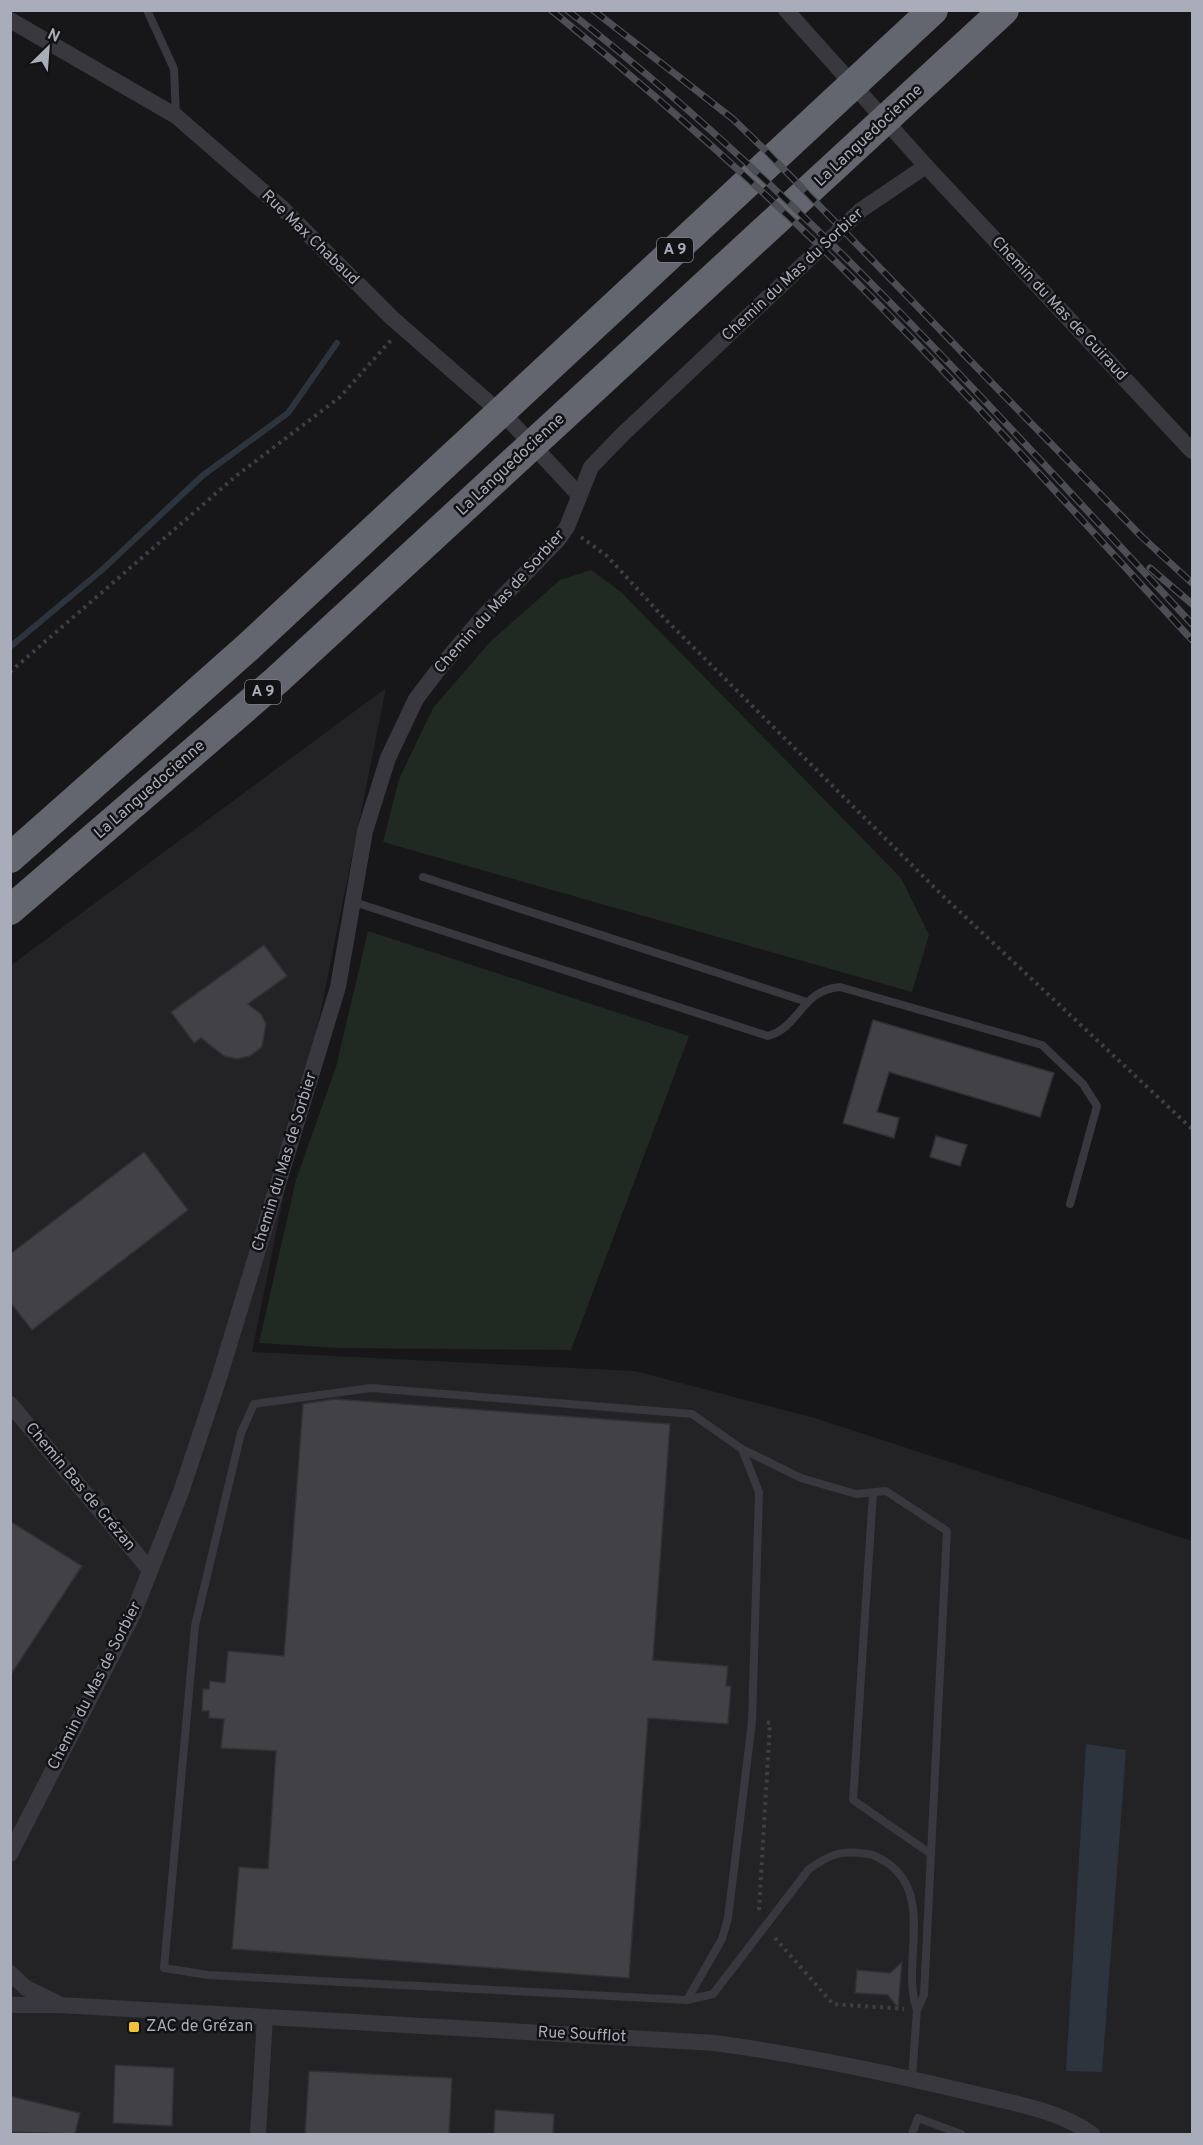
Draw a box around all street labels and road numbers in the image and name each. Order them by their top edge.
street label: La Languedocienne [811,81,927,191]
street label: Rue Max Chabaud [257,186,363,290]
street label: Chemin du Mas du Sorbier [718,204,868,346]
street label: Chemin du Mas de Guiraud [987,233,1131,385]
road number: A 9 [657,238,693,262]
street label: La Languedocienne [453,410,569,520]
street label: Chemin du Mas de Sorbier [430,526,570,678]
road number: A 9 [245,680,281,704]
street label: La Languedocienne [90,736,210,844]
street label: Chemin du Mas de Sorbier [248,1070,322,1254]
street label: Chemin Bas de Grézan [20,1419,140,1555]
street label: Chemin du Mas de Sorbier [44,1598,146,1774]
street label: Rue Soufflot [537,2023,627,2047]

